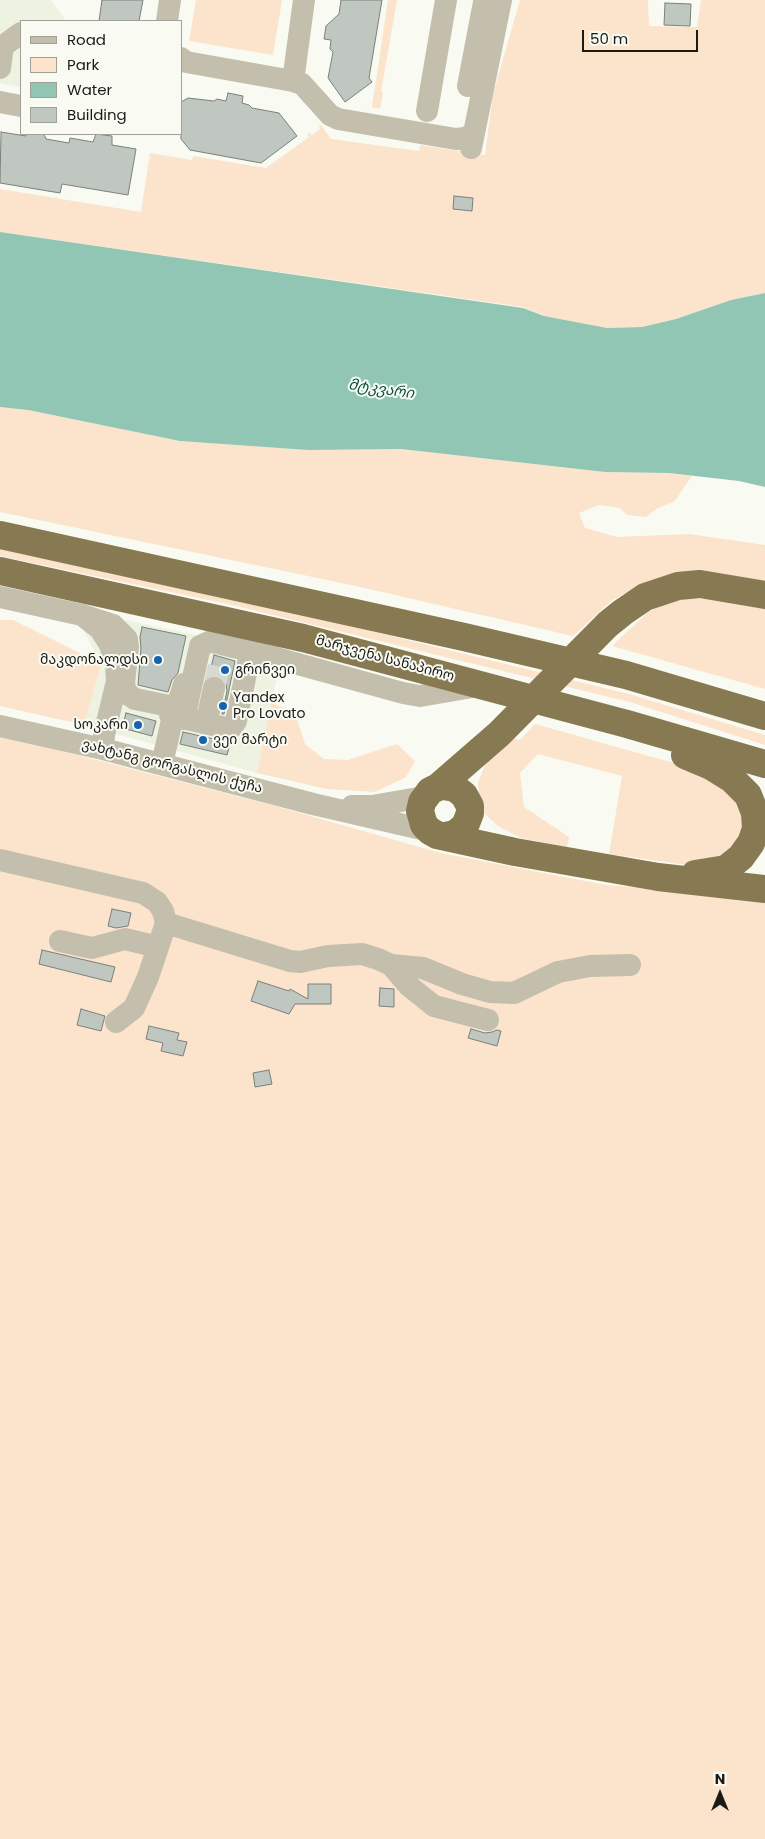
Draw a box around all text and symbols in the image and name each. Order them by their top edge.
legend [20,20,182,135]
scale bar [585,20,701,52]
text: 50 m [590,28,628,49]
text: Road [67,29,106,50]
text: Park [67,54,99,75]
text: Water [67,79,112,100]
text: Building [67,104,127,125]
water label: მტკვარი [347,376,415,404]
street label: მარჯვენა სანაპირო [314,632,456,686]
place label: მაკდონალდსი [40,652,148,668]
marker: მაკდონალდსი [152,654,164,666]
place label: გრინვეი [235,662,295,678]
marker: გრინვეი [219,664,231,676]
place label: Yandex Pro Lovato [233,690,305,722]
marker: Yandex Pro Lovato [217,700,229,712]
place label: სოკარი [73,717,128,733]
marker: სოკარი [132,719,144,731]
place label: ვეი მარტი [213,732,287,748]
marker: ვეი მარტი [197,734,209,746]
street label: ვახტანგ გორგასლის ქუჩა [80,736,264,798]
north arrow [695,1769,745,1819]
text: N [715,1769,725,1789]

